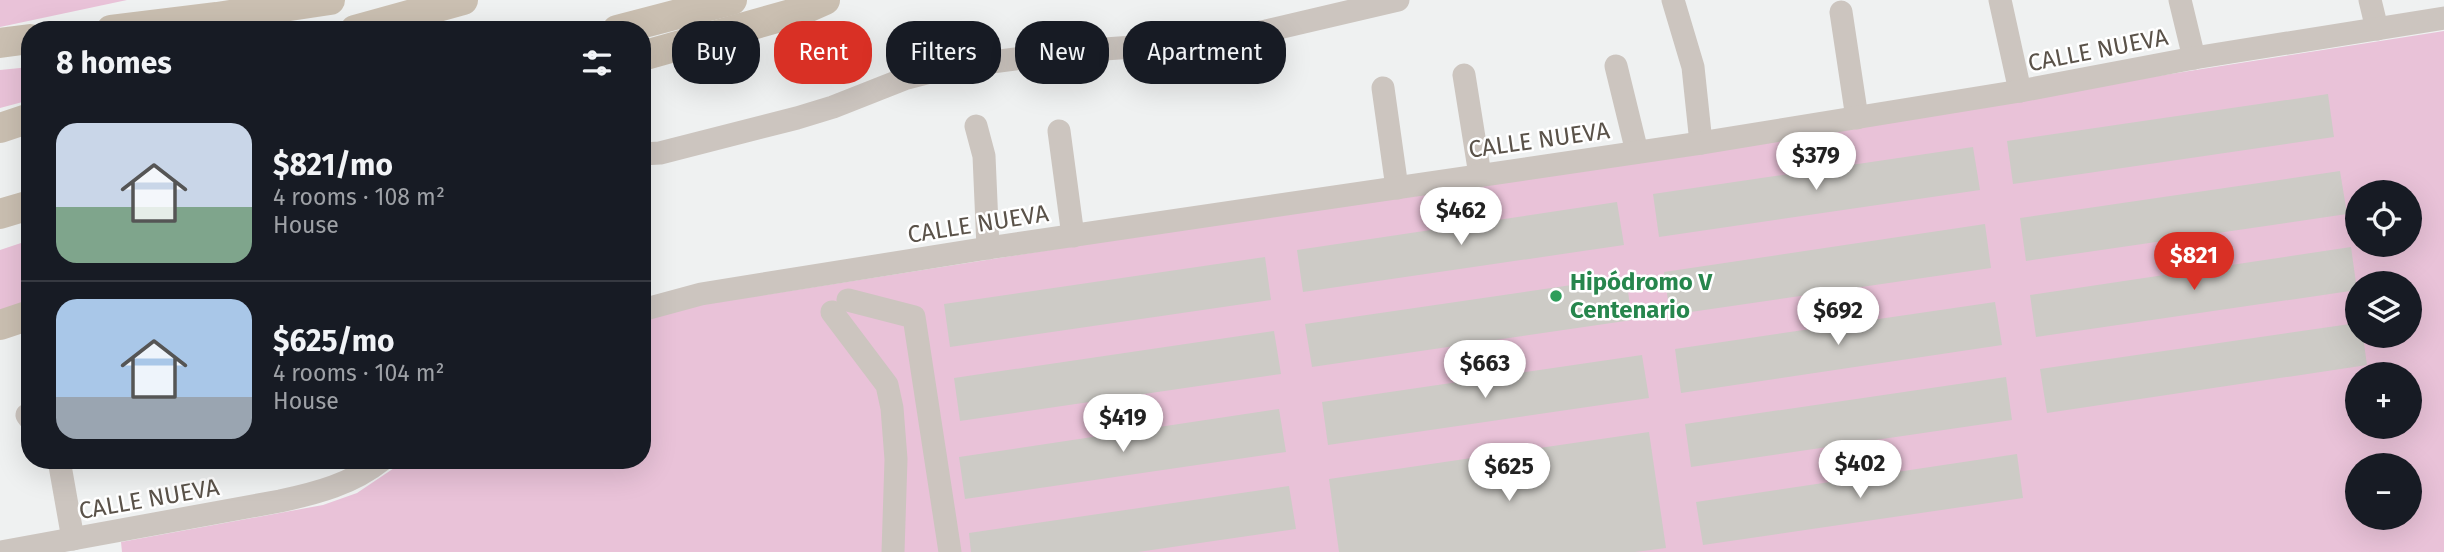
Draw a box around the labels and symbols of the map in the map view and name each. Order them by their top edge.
street label: CALLE NUEVA [2026,23,2171,77]
street label: CALLE NUEVA [1467,116,1612,164]
pin: $379 [1775,132,1857,192]
pin: $462 [1420,188,1502,247]
street label: CALLE NUEVA [906,199,1051,249]
pin: $821 [2153,232,2235,292]
place label: Hipódromo V Centenario [1570,268,1713,324]
marker: Hipódromo V Centenario [1548,288,1564,304]
pin: $692 [1797,288,1879,347]
pin: $663 [1444,340,1526,400]
pin: $419 [1082,394,1164,454]
pin: $402 [1819,440,1901,500]
pin: $625 [1468,444,1550,503]
street label: CALLE NUEVA [77,473,222,525]

